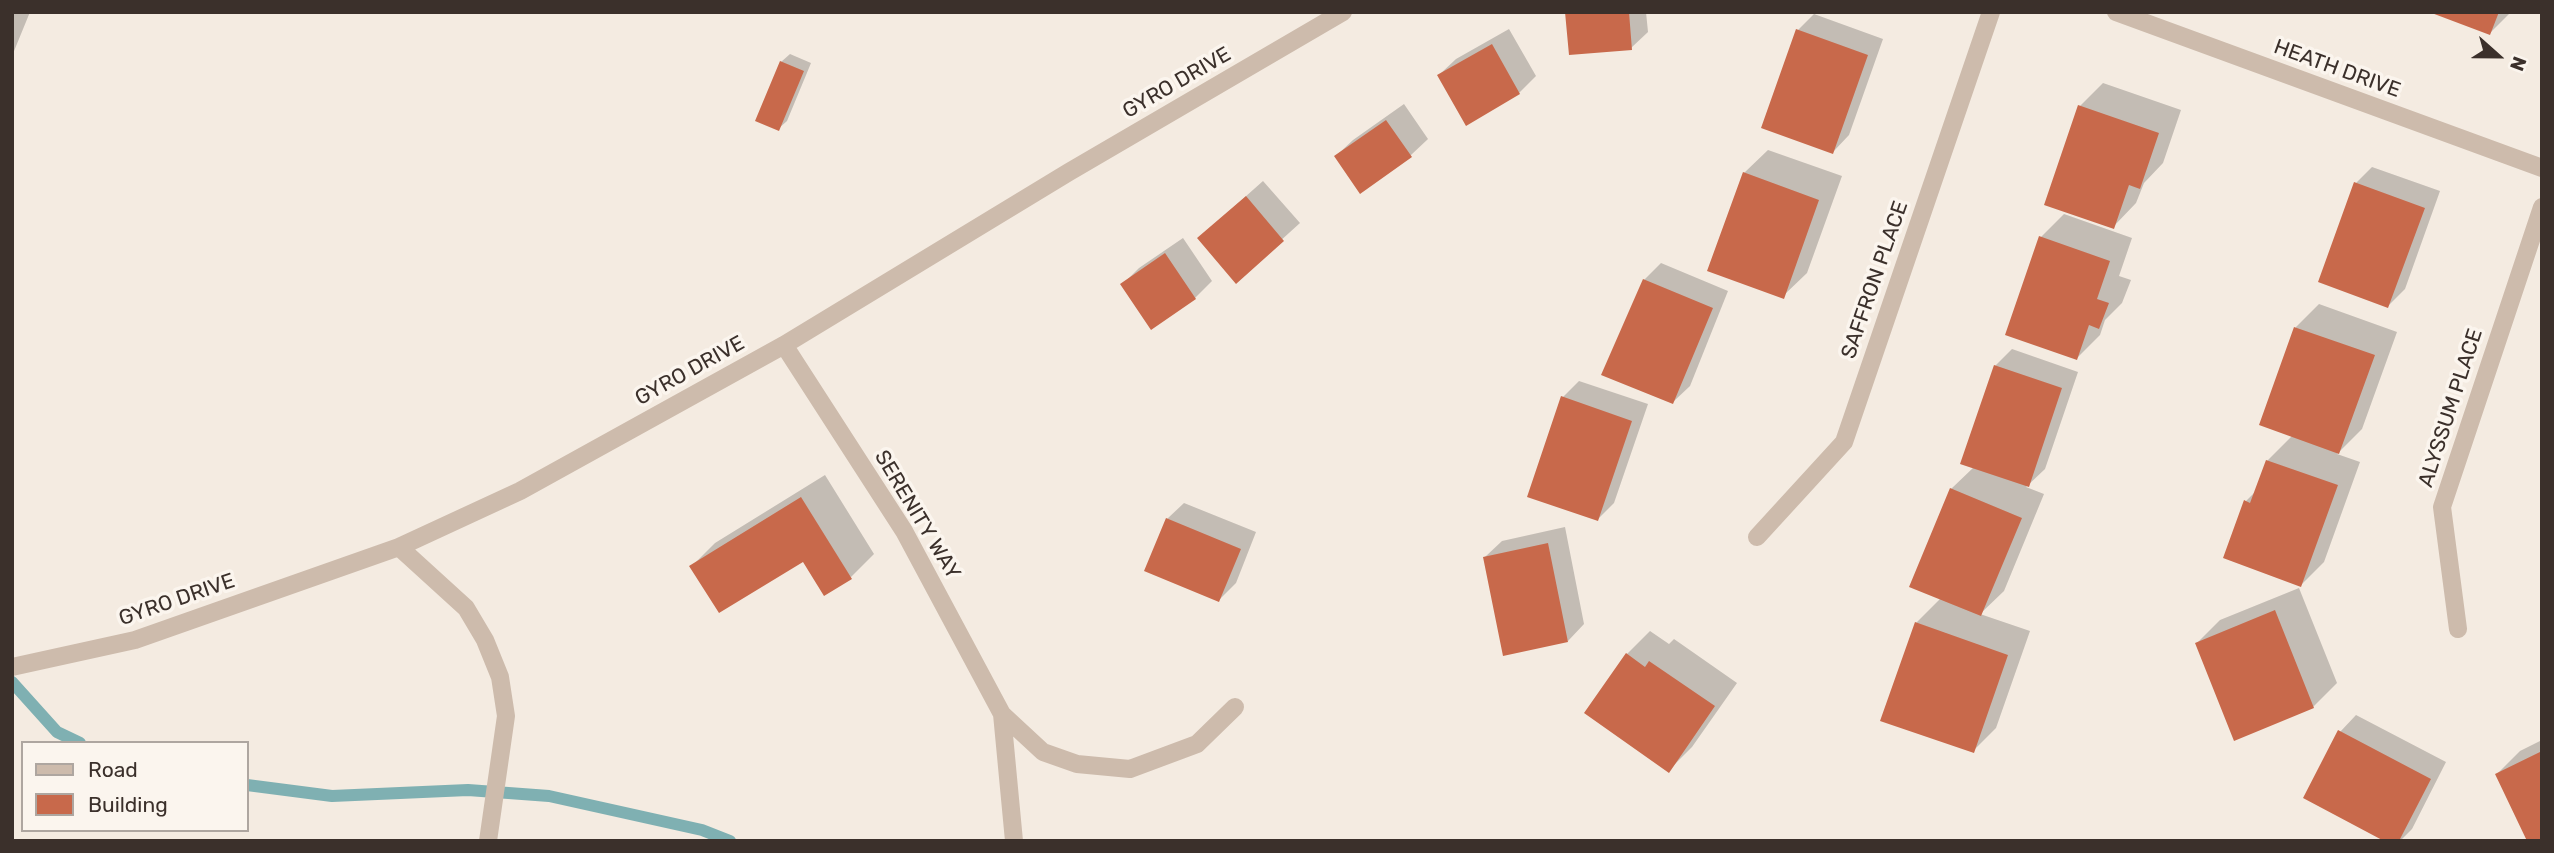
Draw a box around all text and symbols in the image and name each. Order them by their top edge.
north arrow [2463,21,2533,91]
street label: HEATH DRIVE [2270,34,2404,104]
street label: GYRO DRIVE [1118,42,1236,124]
text: N [2505,53,2531,74]
street label: SAFFRON PLACE [1836,198,1914,362]
street label: ALYSSUM PLACE [2413,326,2489,490]
street label: GYRO DRIVE [631,331,749,411]
street label: SERENITY WAY [869,446,965,584]
street label: GYRO DRIVE [116,568,238,632]
legend [21,741,248,832]
text: Road [88,757,138,782]
text: Building [88,792,168,817]

